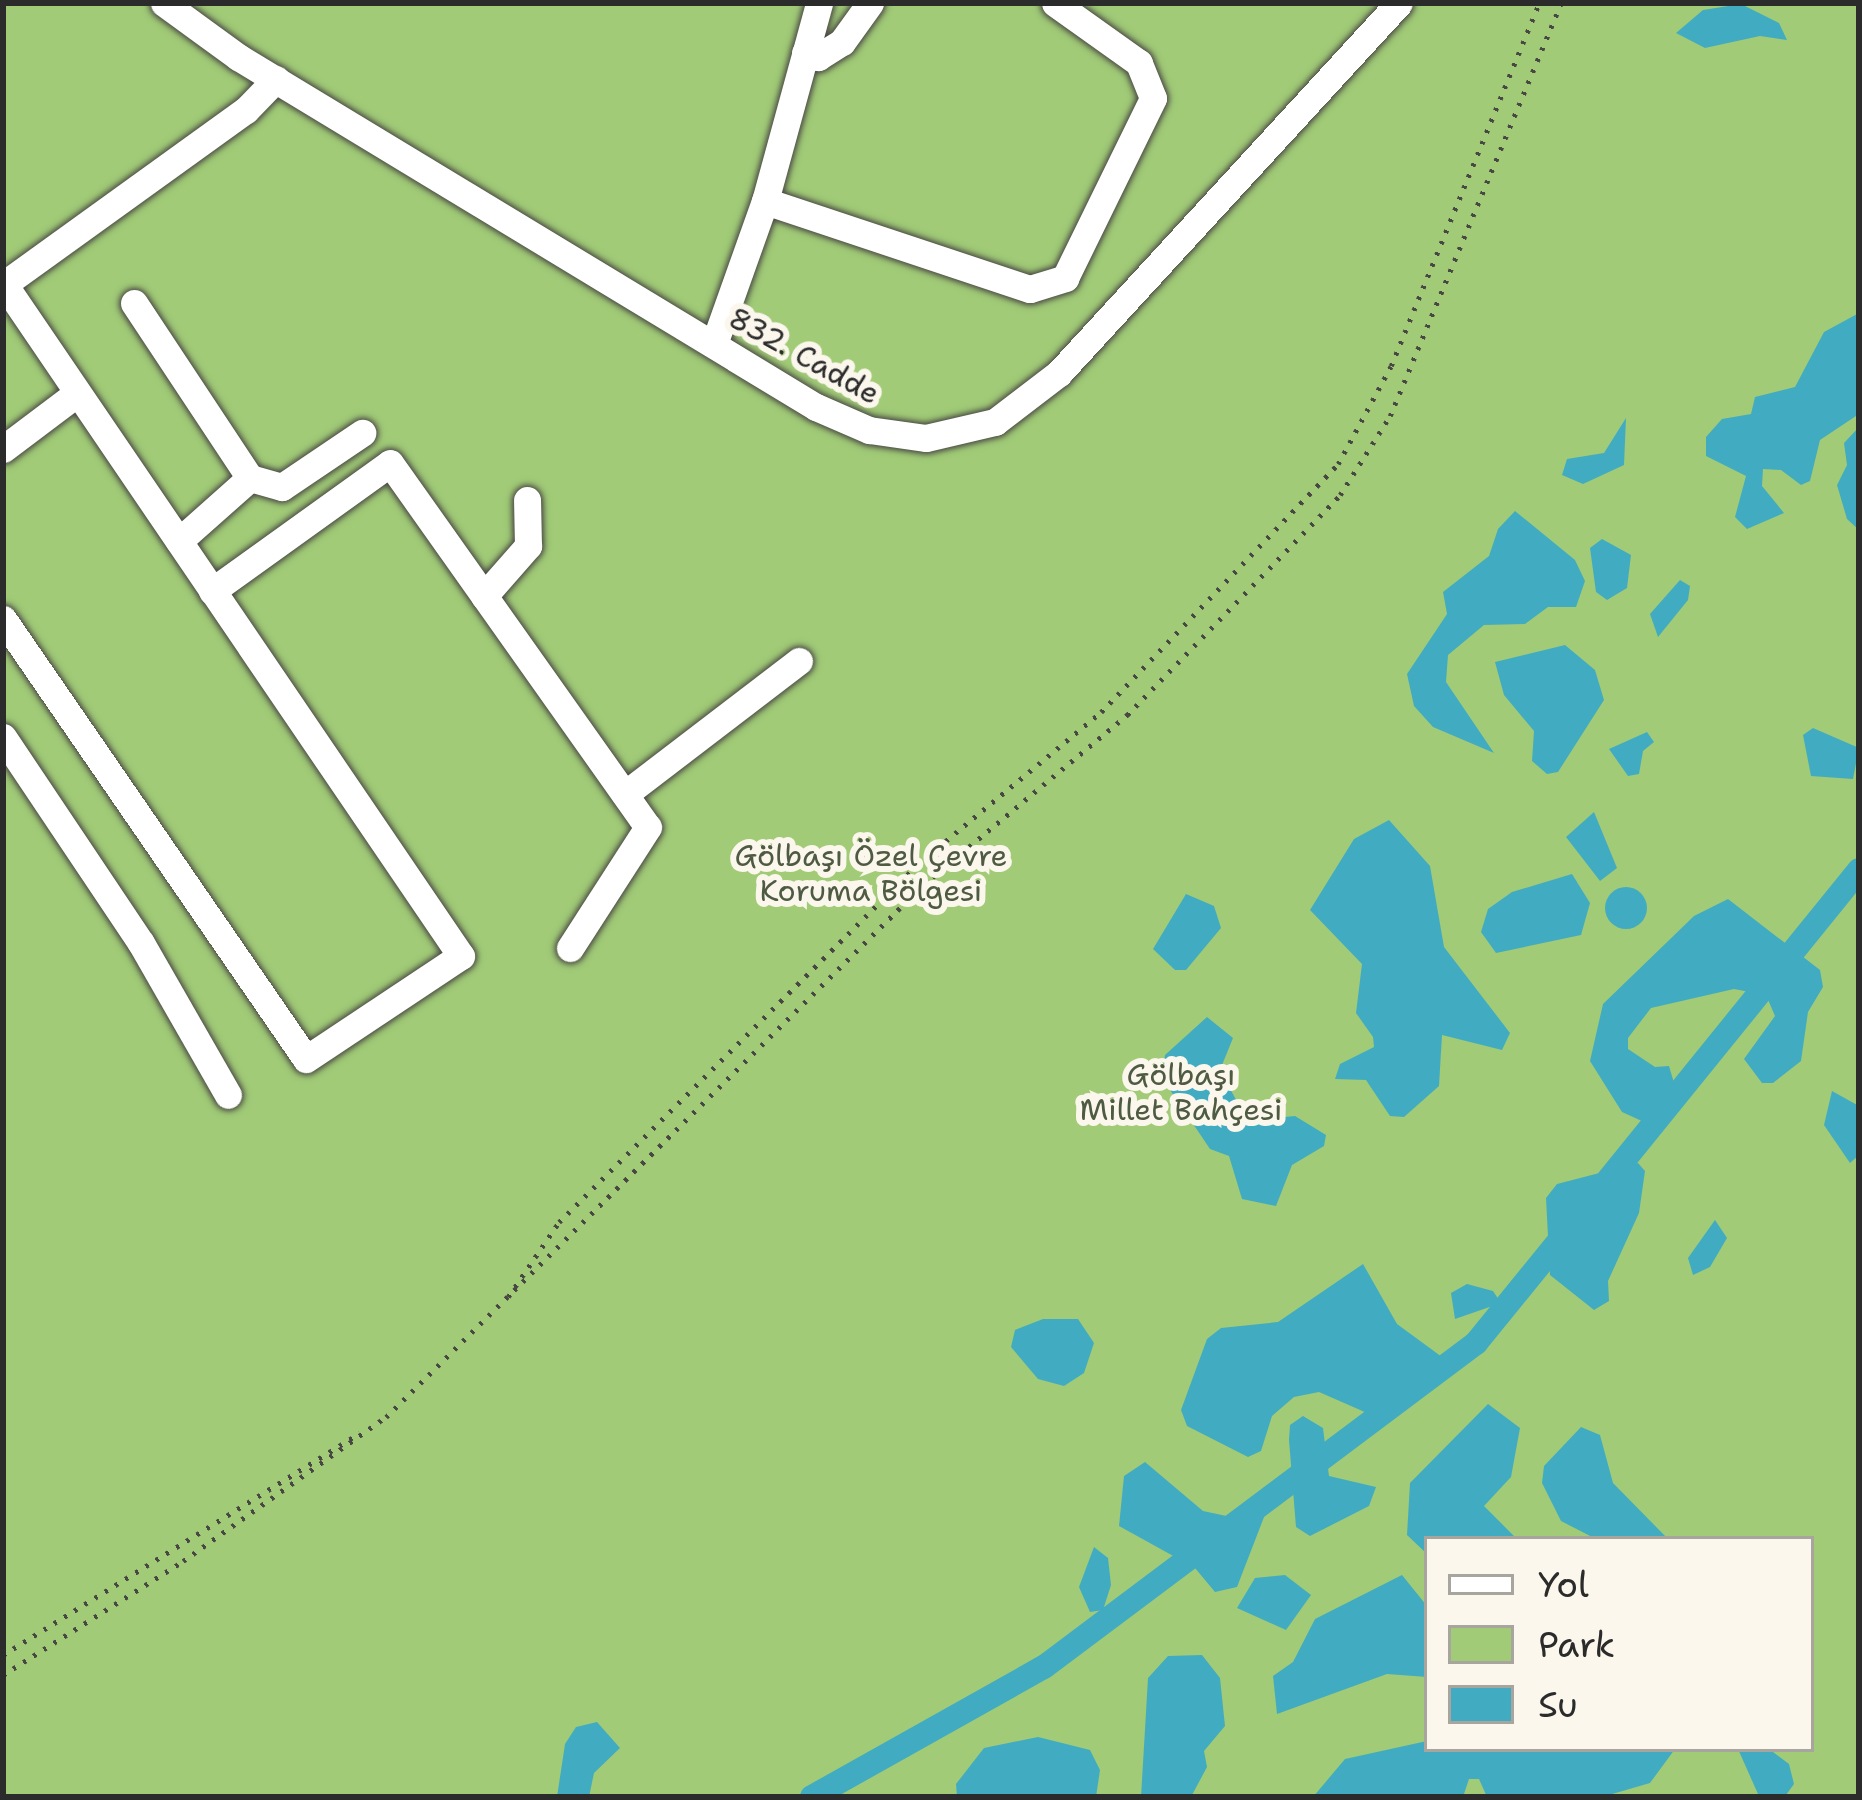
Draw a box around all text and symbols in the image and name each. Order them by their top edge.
street label: 832. Cadde [722,300,886,412]
park label: Gölbaşı Özel Çevre Koruma Bölgesi [734,838,1008,908]
park label: Gölbaşı Millet Bahçesi [1080,1057,1282,1128]
legend [1424,1536,1814,1752]
text: Yol [1538,1560,1589,1609]
text: Park [1538,1620,1615,1669]
text: Su [1538,1680,1578,1729]

